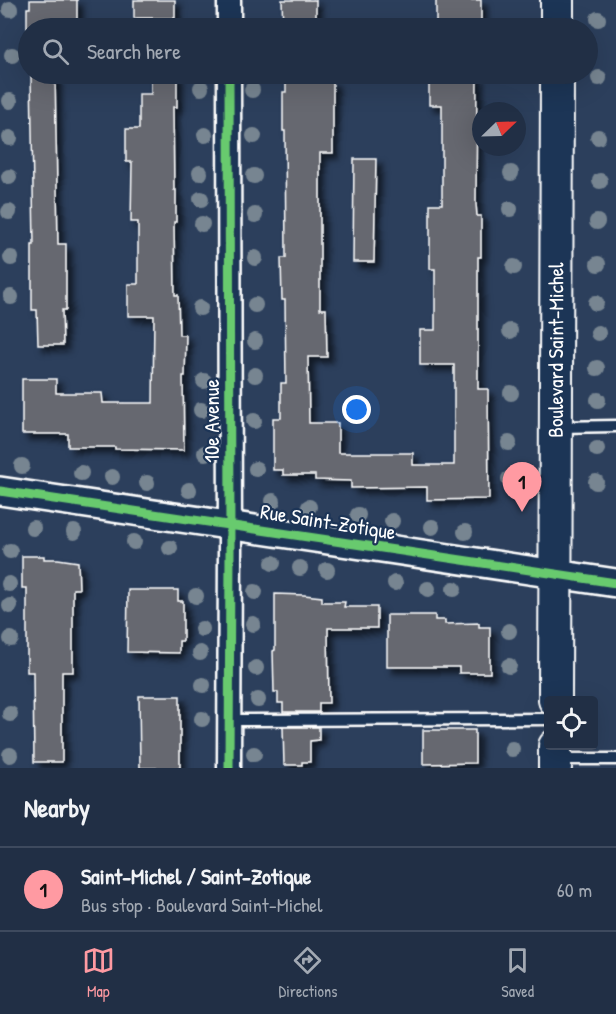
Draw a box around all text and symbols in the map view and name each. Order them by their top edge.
search box [18,18,598,84]
icon: search [39,35,72,68]
text: Search here [87,36,181,66]
north arrow [472,102,526,156]
street label: Boulevard Saint-Michel [541,262,570,438]
street label: 10e Avenue [197,379,226,463]
your location [342,395,371,424]
pin: 1 [502,462,542,512]
street label: Rue Saint-Zotique [258,497,398,546]
map controls [544,696,598,750]
button: locate [544,696,598,750]
text: Nearby [24,790,90,825]
text: Saint-Michel / Saint-Zotique [81,861,311,891]
text: 1 [40,876,47,903]
text: 60 m [557,876,592,903]
text: Bus stop · Boulevard Saint-Michel [81,891,323,918]
tab: Map [82,944,115,1002]
tab: Directions [279,944,337,1002]
tab: Saved [501,944,534,1002]

